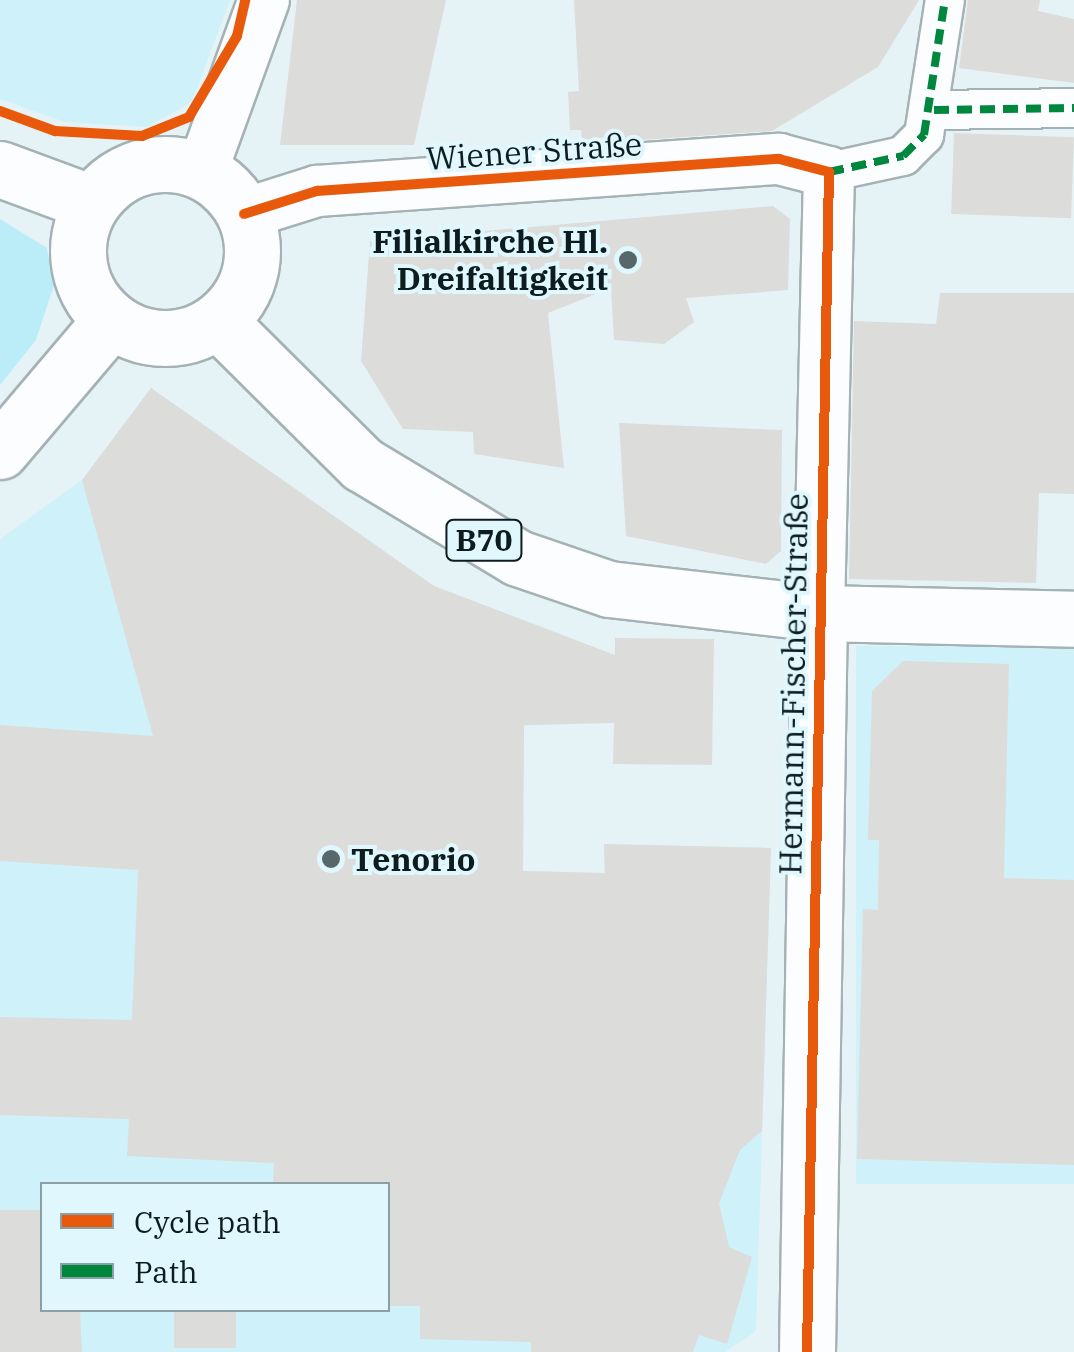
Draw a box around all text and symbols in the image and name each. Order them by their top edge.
street label: Wiener Straße [425,124,643,178]
place label: Filialkirche Hl. Dreifaltigkeit [372,223,608,298]
marker: Filialkirche Hl. Dreifaltigkeit [617,249,639,271]
street label: Hermann-Fischer-Straße [770,493,816,875]
road number: B70 [444,515,524,565]
place label: Tenorio [351,840,475,878]
marker: Tenorio [320,848,342,870]
legend [40,1182,390,1312]
text: Cycle path [134,1202,281,1241]
text: Path [134,1252,198,1291]

